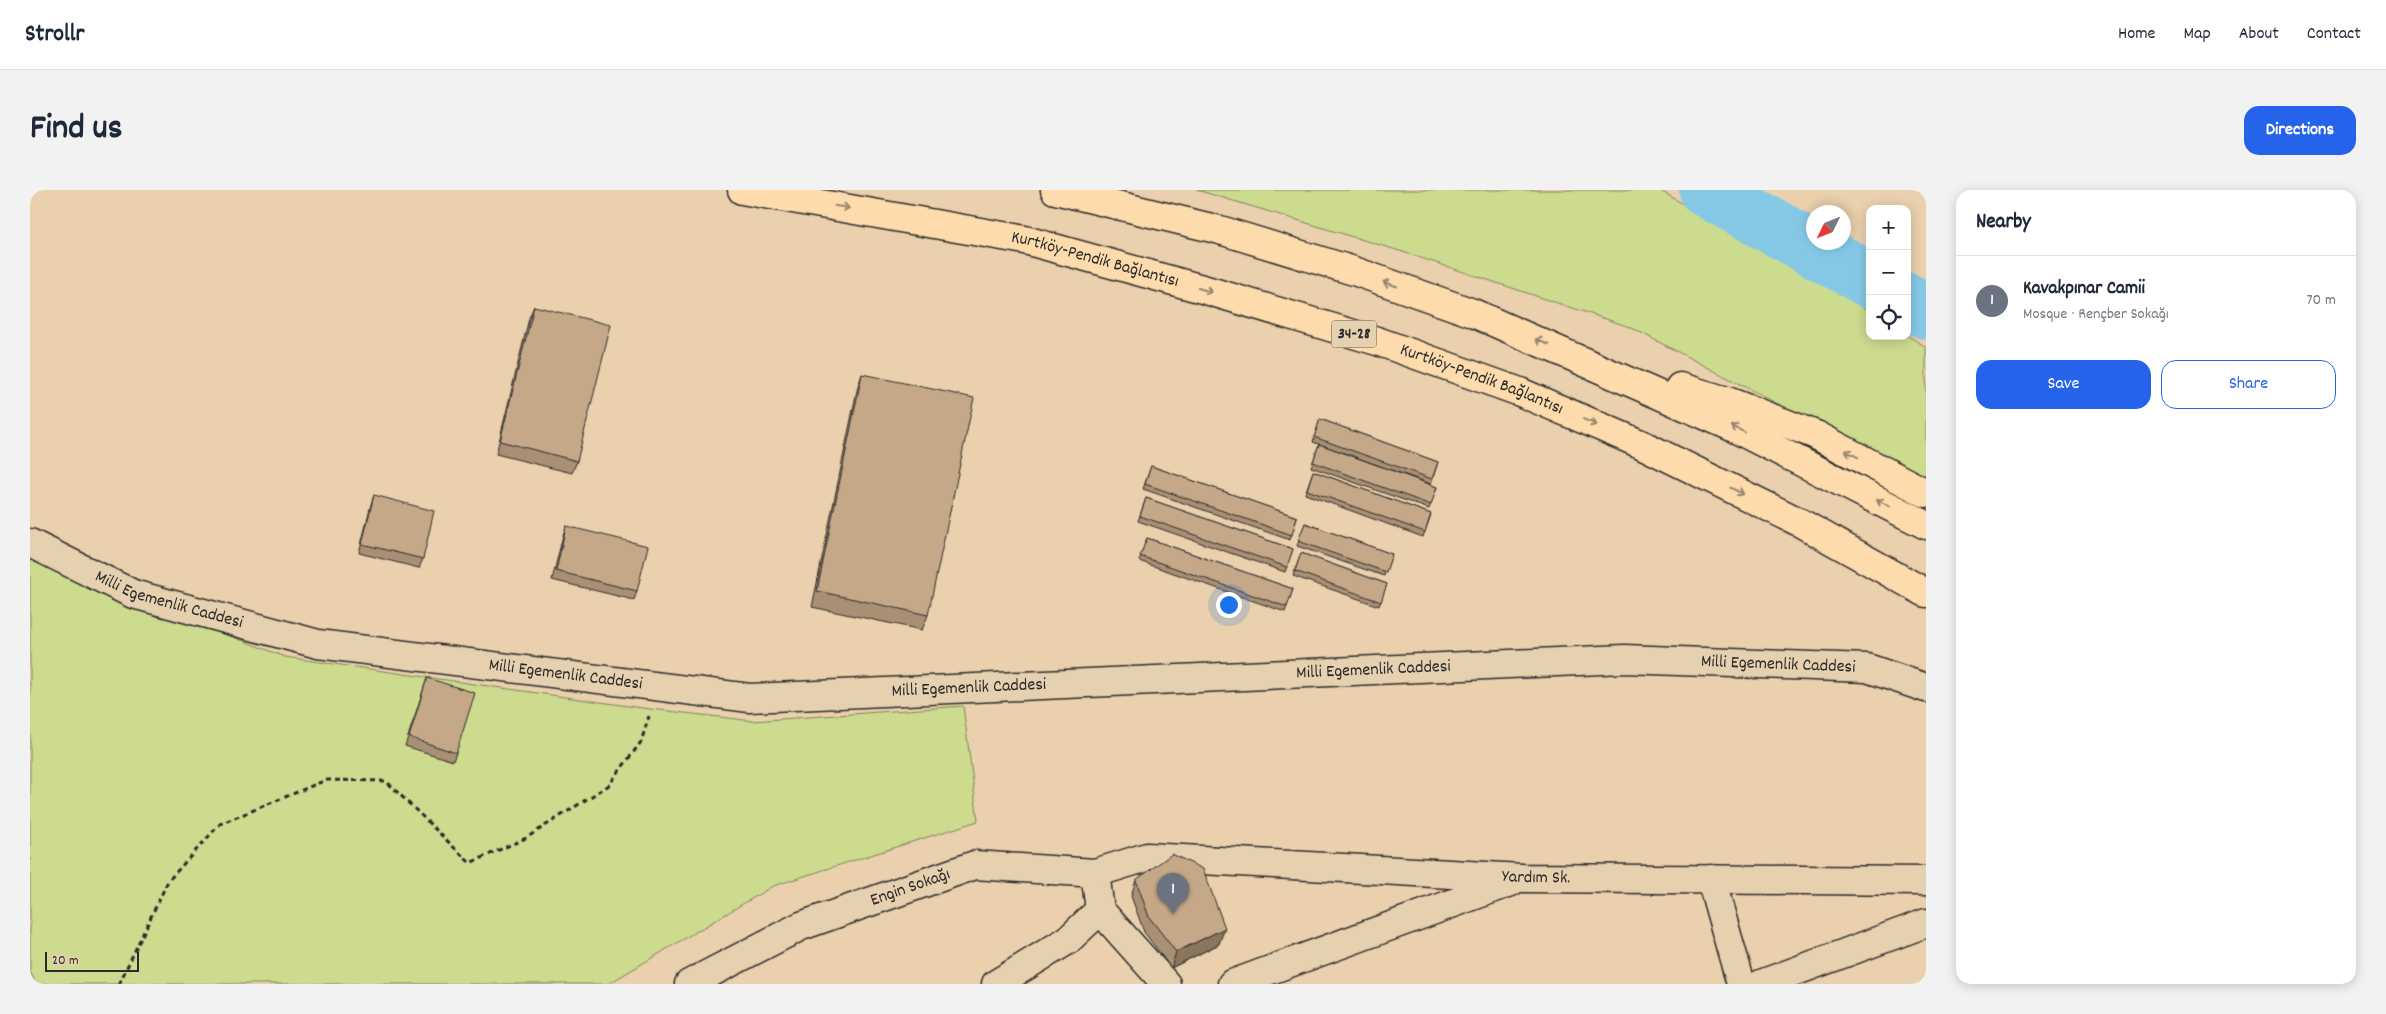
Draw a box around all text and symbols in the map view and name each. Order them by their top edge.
text: Strollr [25,18,84,52]
text: Home [2118,22,2155,47]
text: Map [2183,22,2211,47]
text: About [2239,22,2279,47]
text: Contact [2307,22,2361,47]
text: Find us [30,105,122,155]
button: Directions [2244,106,2356,155]
one-way arrow [834,202,850,212]
north arrow [1806,205,1851,250]
map controls [1866,205,1911,340]
button: + [1866,205,1911,250]
text: Nearby [1976,208,2031,238]
street label: Kurtköy-Pendik Bağlantısı [1009,225,1182,294]
button: − [1866,250,1911,295]
text: Kavakpınar Camii [2023,276,2145,303]
one-way arrow [1382,279,1398,288]
one-way arrow [1196,286,1212,295]
text: 1 [1990,289,1994,312]
text: 70 m [2306,289,2336,312]
button: locate [1866,295,1911,340]
text: Mosque · Rençber Sokağı [2023,303,2169,326]
road number: 34-28 [1332,320,1376,348]
one-way arrow [1534,336,1549,345]
street label: Kurtköy-Pendik Bağlantısı [1396,338,1567,422]
button: Save [1976,360,2151,409]
button: Share [2161,360,2336,409]
one-way arrow [1582,418,1597,427]
one-way arrow [1731,424,1746,434]
one-way arrow [1845,449,1860,458]
one-way arrow [1729,487,1744,496]
one-way arrow [1876,498,1891,507]
street label: Milli Egemenlik Caddesi [90,564,246,636]
your location [1216,592,1242,618]
street label: Milli Egemenlik Caddesi [1700,649,1856,680]
street label: Milli Egemenlik Caddesi [487,653,644,697]
street label: Milli Egemenlik Caddesi [1296,654,1451,686]
street label: Milli Egemenlik Caddesi [891,672,1047,704]
street label: Engin Sokağı [867,862,954,913]
street label: Yardım Sk. [1501,864,1570,891]
pin: 1 [1157,873,1189,914]
scale bar [45,949,139,972]
text: 20 m [52,951,79,971]

